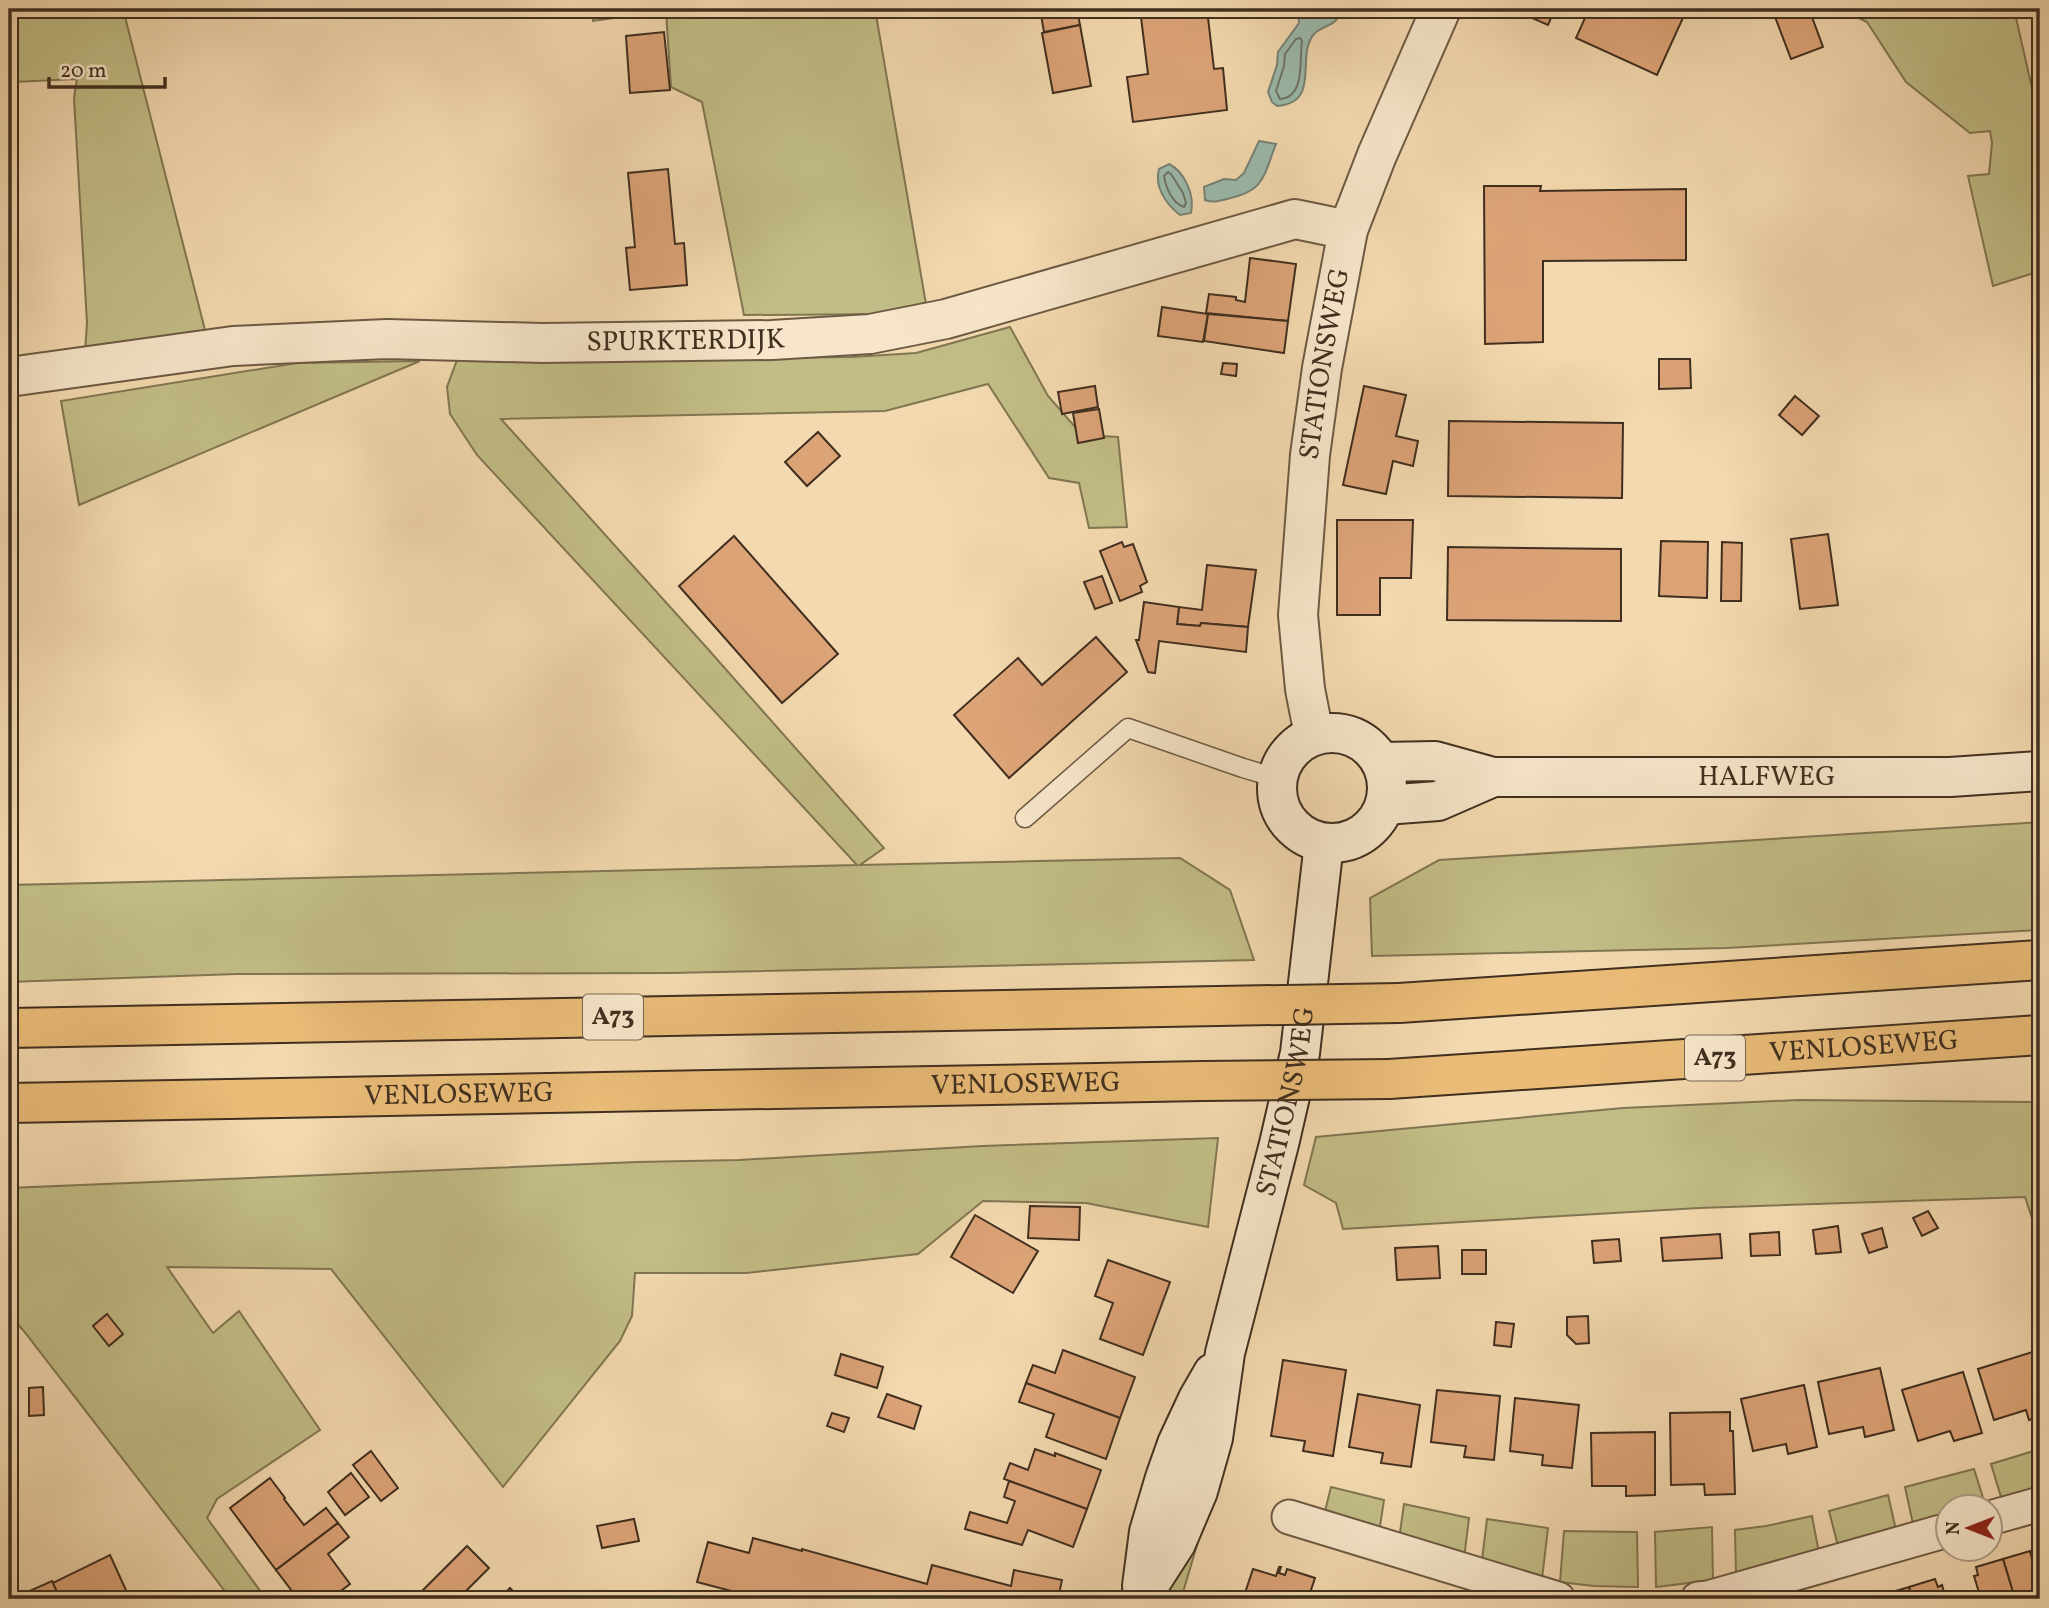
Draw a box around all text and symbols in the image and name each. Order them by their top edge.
scale bar [49,46,164,90]
text: 20 m [60,57,106,86]
street label: STATIONSWEG [1290,265,1360,462]
street label: SPURKTERDIJK [586,320,786,362]
street label: HALFWEG [1698,758,1836,797]
road number: A73 [583,994,643,1040]
street label: STATIONSWEG [1247,1004,1325,1201]
street label: VENLOSEWEG [1768,1021,1960,1073]
road number: A73 [1685,1036,1745,1080]
street label: VENLOSEWEG [931,1063,1121,1106]
street label: VENLOSEWEG [364,1073,554,1116]
north arrow [1934,1492,2004,1562]
text: N [1941,1521,1967,1535]

